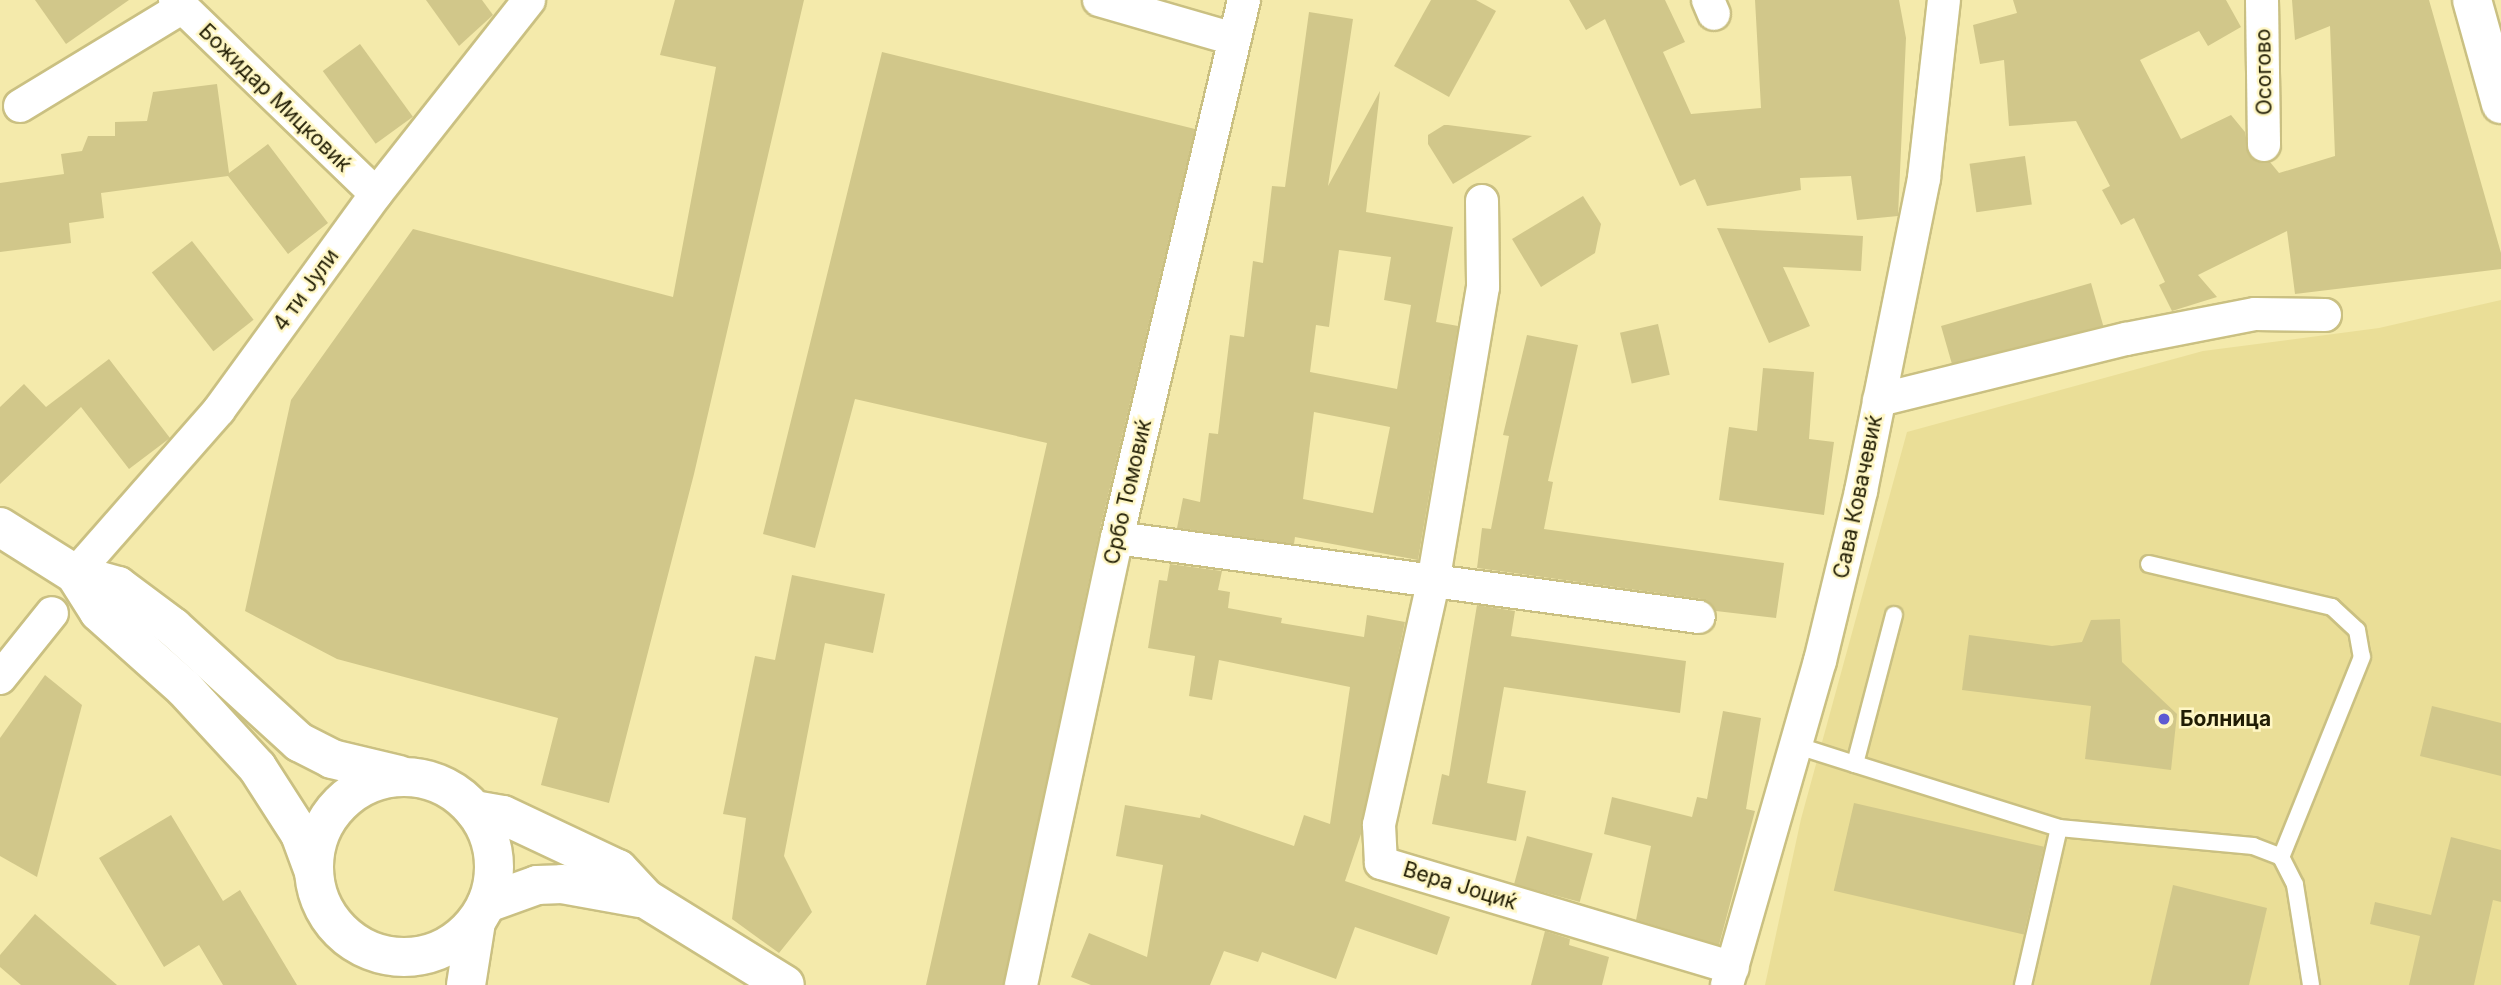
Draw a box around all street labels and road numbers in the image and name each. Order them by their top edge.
street label: Божидар Мицковиќ [194,19,356,177]
street label: Осогово [2251,29,2277,115]
street label: 4 ти Јули [268,244,344,336]
street label: Сава Ковачевиќ [1828,413,1888,581]
street label: Србо Томовиќ [1099,417,1157,567]
street label: Вера Јоциќ [1400,857,1520,915]

